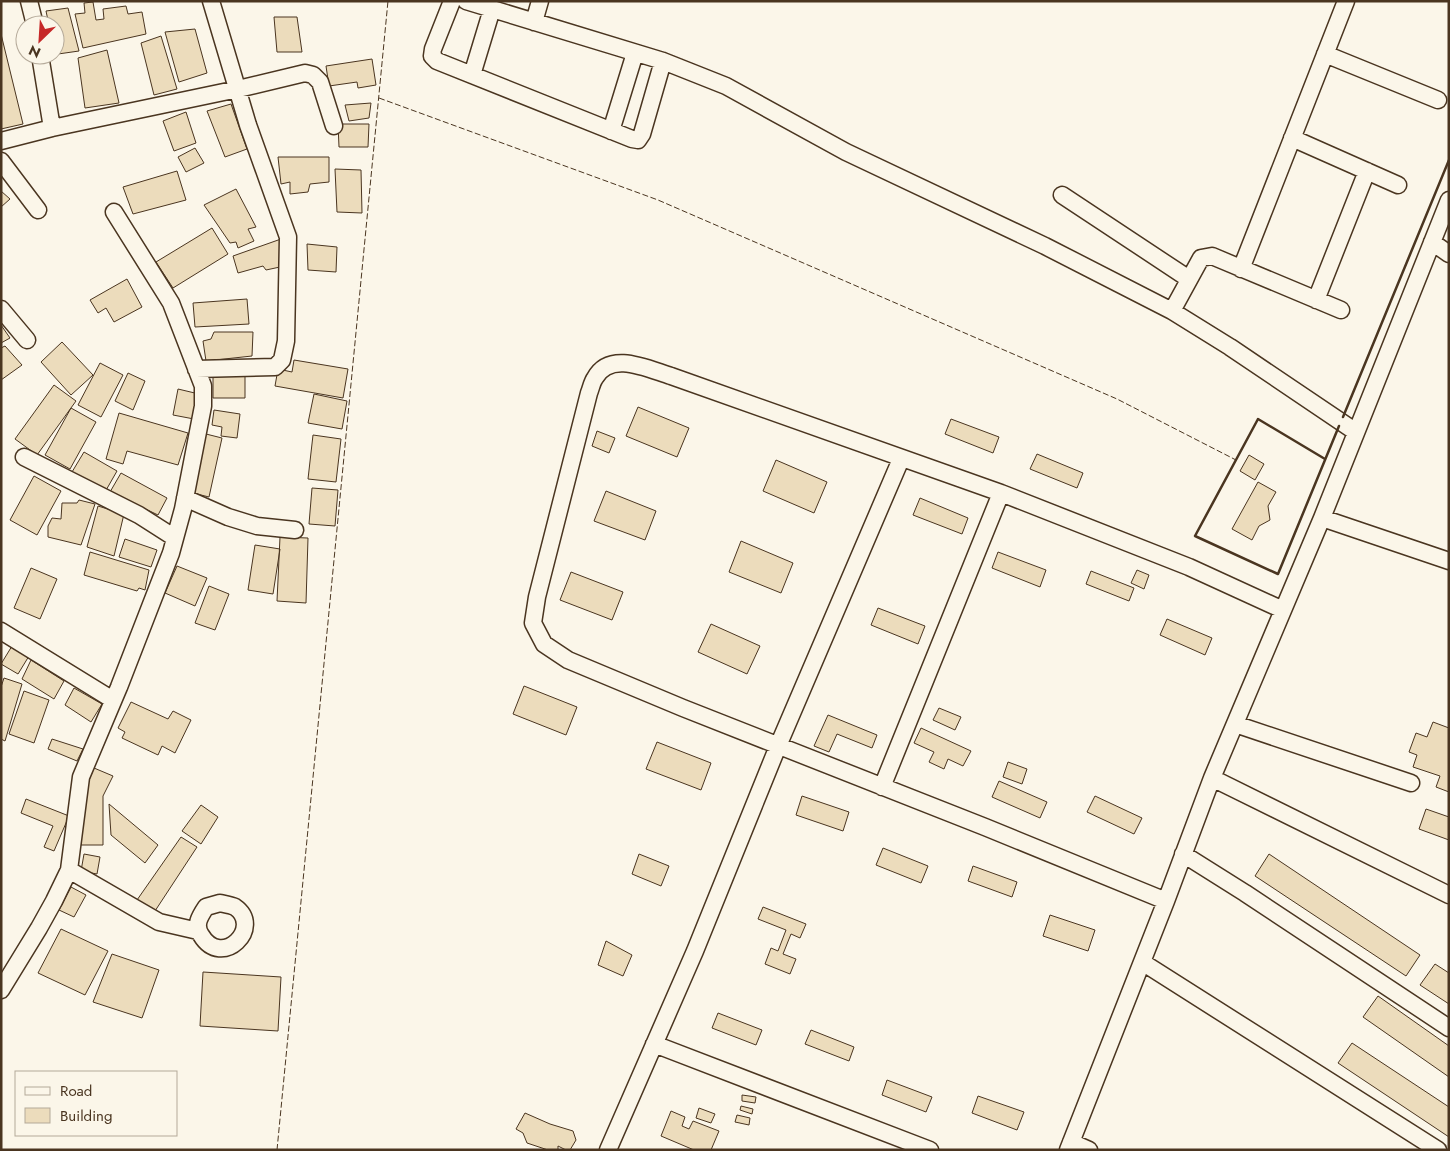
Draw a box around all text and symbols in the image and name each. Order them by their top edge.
north arrow [15,15,65,65]
text: N [25,40,44,63]
legend [15,1071,178,1136]
text: Road [60,1080,92,1102]
text: Building [60,1105,112,1127]

